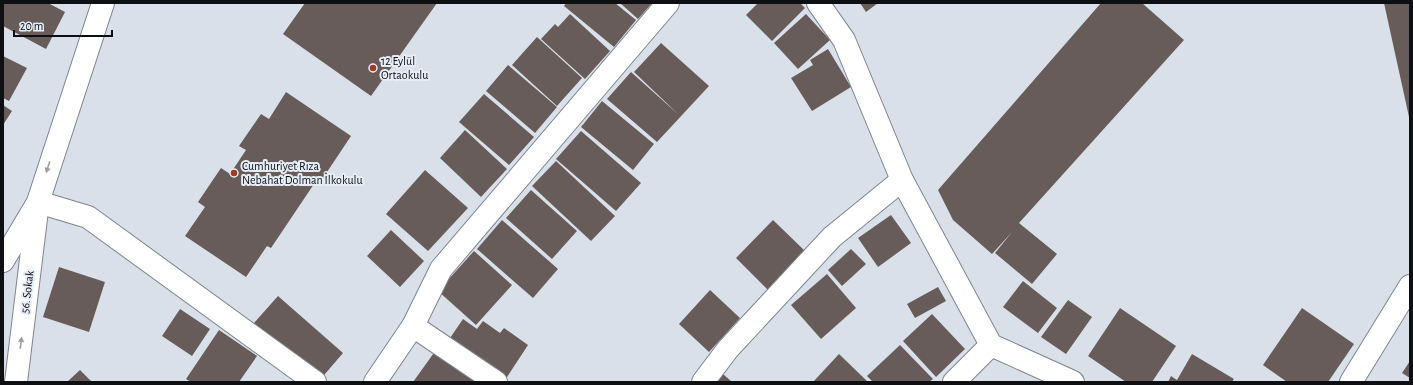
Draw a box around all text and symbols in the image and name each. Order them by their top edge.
scale bar [14,12,112,38]
text: 20 m [20,20,43,32]
place label: 12 Eylül Ortaokulu [381,55,428,81]
marker: 12 Eylül Ortaokulu [368,63,378,73]
place label: Cumhuriyet Rıza Nebahat Dolman İlkokulu [242,160,363,186]
one-way arrow [45,161,51,173]
marker: Cumhuriyet Rıza Nebahat Dolman İlkokulu [229,168,239,178]
street label: 56. Sokak [18,269,36,314]
one-way arrow [17,337,24,349]

